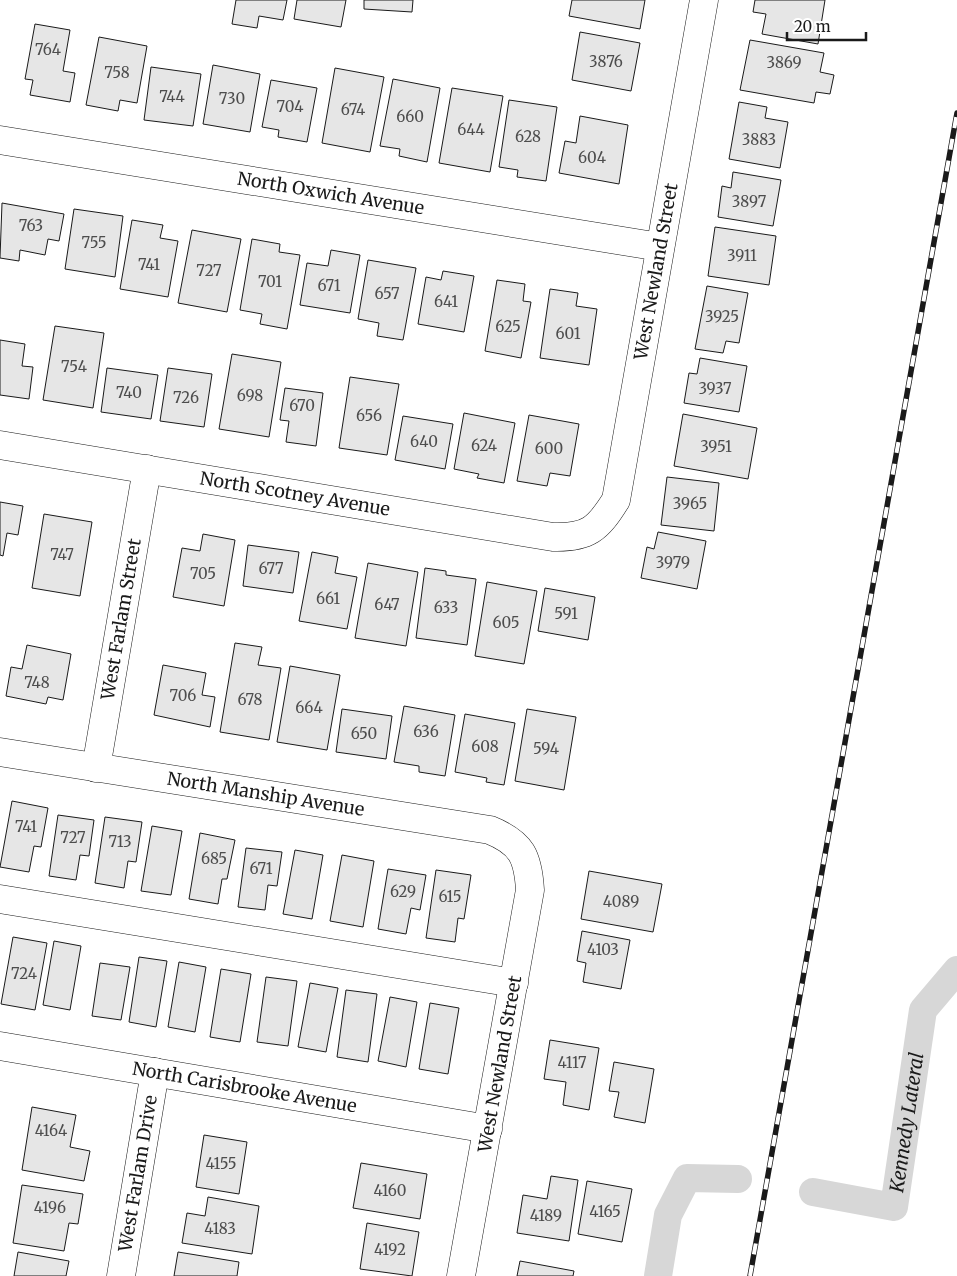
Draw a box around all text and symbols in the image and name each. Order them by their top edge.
scale bar [787,10,866,42]
text: 20 m [794,17,831,36]
house number: 764 [35,40,61,59]
house number: 3876 [589,52,623,71]
house number: 3869 [766,53,802,72]
house number: 758 [104,63,130,82]
house number: 744 [159,87,185,106]
house number: 730 [219,89,245,108]
house number: 704 [277,97,303,116]
house number: 674 [341,100,365,119]
house number: 660 [396,107,424,126]
house number: 644 [457,120,485,139]
house number: 628 [515,127,541,146]
house number: 3883 [742,130,776,149]
house number: 604 [578,148,606,167]
street label: North Oxwich Avenue [236,167,426,220]
street label: West Newland Street [629,181,683,363]
house number: 3897 [732,192,767,211]
house number: 763 [19,216,43,235]
house number: 755 [82,233,106,252]
house number: 3911 [727,246,757,265]
house number: 741 [138,255,160,274]
house number: 727 [196,261,222,280]
house number: 701 [258,272,282,291]
house number: 671 [318,276,341,295]
house number: 657 [374,284,400,303]
house number: 641 [434,292,458,311]
house number: 3925 [705,307,739,326]
house number: 625 [495,317,521,336]
house number: 601 [556,324,581,343]
house number: 754 [61,357,87,376]
house number: 3937 [698,379,732,398]
house number: 740 [116,383,142,402]
house number: 698 [237,386,263,405]
house number: 726 [173,388,199,407]
house number: 670 [289,396,315,415]
house number: 656 [356,406,382,425]
house number: 640 [410,432,438,451]
house number: 624 [471,436,497,455]
house number: 3951 [700,437,732,456]
house number: 600 [535,439,563,458]
street label: North Scotney Avenue [198,466,392,521]
house number: 3965 [673,494,707,513]
street label: West Farlam Street [96,537,146,702]
house number: 747 [50,545,74,564]
house number: 3979 [656,553,690,572]
house number: 677 [259,559,284,578]
house number: 705 [190,564,216,583]
house number: 661 [316,589,340,608]
house number: 647 [374,595,400,614]
house number: 633 [434,598,458,617]
house number: 591 [554,604,578,623]
house number: 605 [492,613,520,632]
house number: 748 [24,673,50,692]
house number: 706 [170,686,196,705]
house number: 678 [238,690,263,709]
house number: 664 [295,698,323,717]
house number: 636 [413,722,439,741]
house number: 650 [351,724,377,743]
house number: 608 [471,737,499,756]
house number: 594 [533,739,559,758]
street label: North Manship Avenue [165,767,366,821]
house number: 741 [15,817,37,836]
house number: 727 [60,828,86,847]
house number: 713 [108,832,132,851]
house number: 685 [201,849,227,868]
house number: 671 [250,859,273,878]
house number: 629 [390,882,416,901]
house number: 615 [438,887,462,906]
house number: 4089 [603,892,639,911]
house number: 4103 [587,940,619,959]
house number: 724 [11,964,37,983]
street label: West Newland Street [472,974,526,1155]
water label: Kennedy Lateral [884,1051,929,1195]
house number: 4117 [558,1053,587,1072]
street label: North Carisbrooke Avenue [131,1057,358,1117]
street label: West Farlam Drive [113,1093,162,1254]
house number: 4164 [35,1121,67,1140]
house number: 4155 [205,1154,237,1173]
house number: 4160 [373,1181,407,1200]
house number: 4196 [34,1198,66,1217]
house number: 4165 [589,1202,621,1221]
house number: 4189 [530,1206,562,1225]
house number: 4183 [204,1219,236,1238]
house number: 4192 [374,1240,406,1259]

